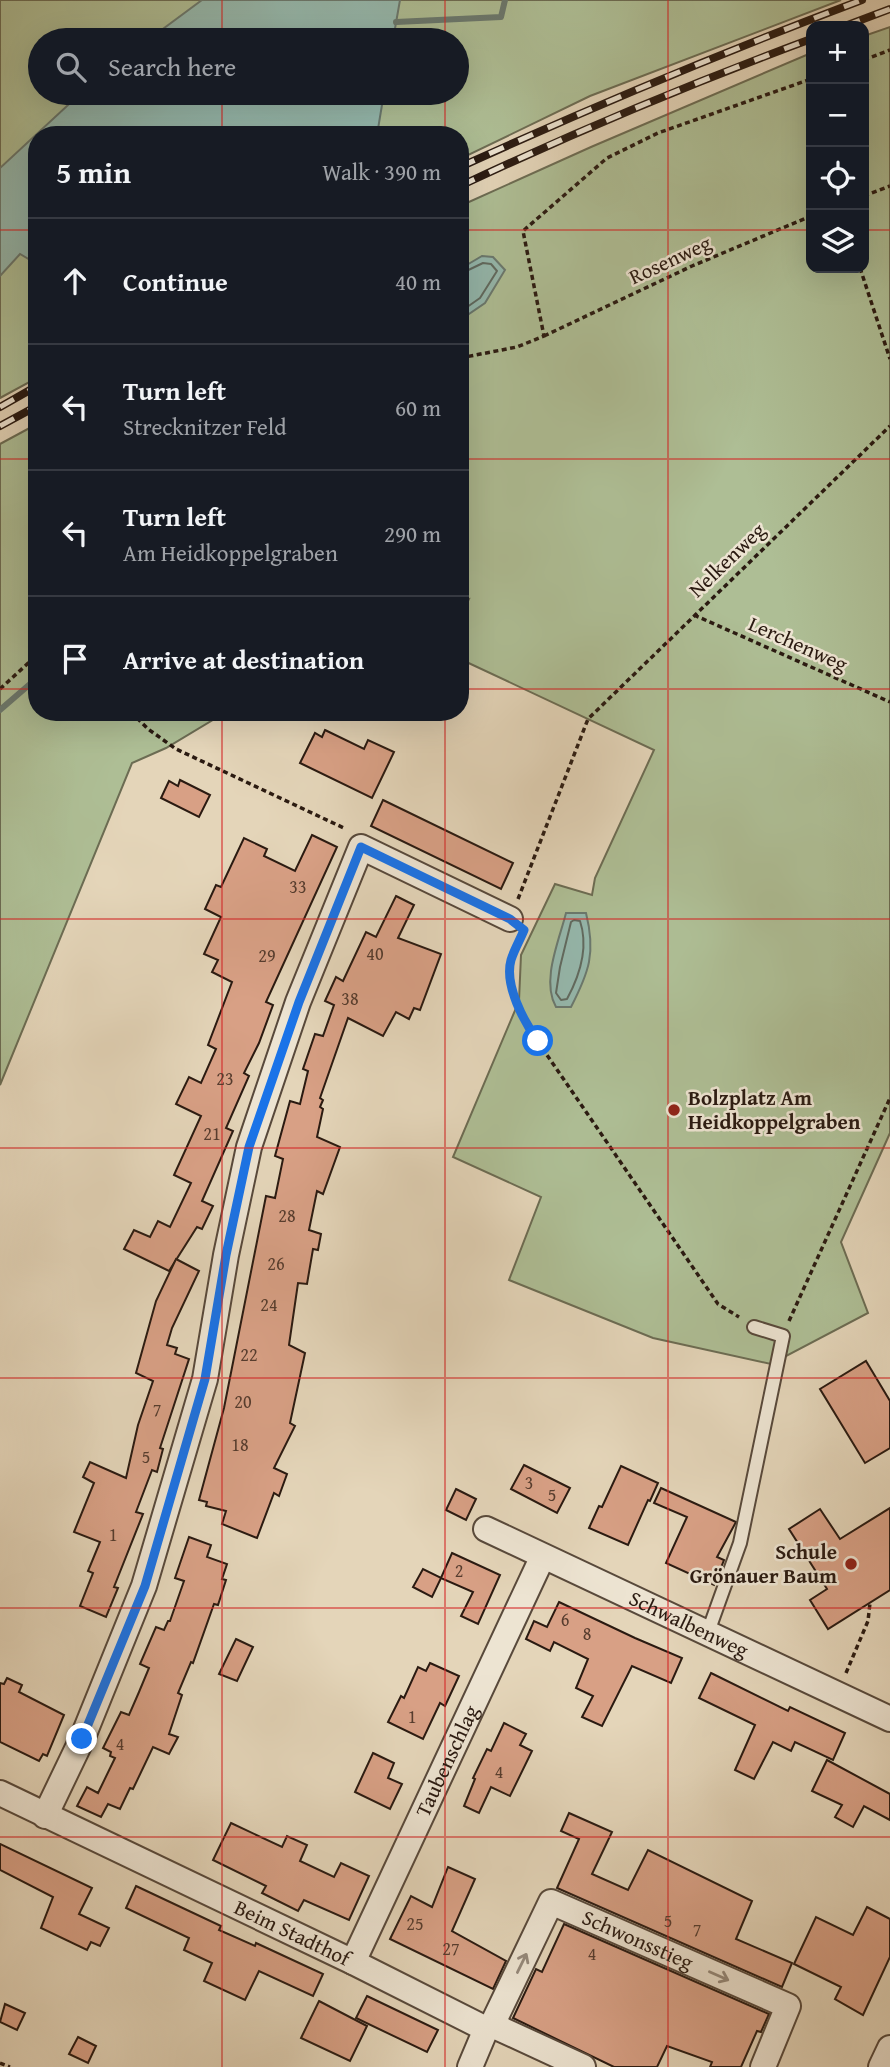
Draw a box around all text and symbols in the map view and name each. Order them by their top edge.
map controls [806,21,869,273]
button: + [806,21,869,84]
search box [28,28,469,105]
text: Search here [108,47,236,86]
icon: search [52,48,90,86]
button: − [806,84,869,147]
button: locate [806,147,869,210]
text: 5 min [56,150,131,194]
text: Walk · 390 m [322,155,441,188]
button: layers [806,210,869,273]
street label: Rosenweg [624,227,717,292]
icon: ahead [56,262,94,300]
text: Continue [123,262,228,301]
text: 40 m [395,265,441,298]
text: Turn left [123,371,226,410]
icon: left [56,388,94,426]
text: 60 m [395,391,441,424]
text: Strecknitzer Feld [123,410,287,443]
text: Turn left [123,497,226,536]
icon: left [56,514,94,552]
street label: Nelkenweg [681,515,772,604]
text: 290 m [384,517,441,550]
text: Am Heidkoppelgraben [123,536,338,569]
street label: Lerchenweg [744,608,853,679]
icon: arrive [56,640,94,678]
text: Arrive at destination [123,640,364,679]
house number: 33 [289,873,307,900]
house number: 40 [366,940,384,967]
house number: 29 [258,942,276,969]
house number: 38 [341,985,359,1012]
route start [522,1025,553,1056]
house number: 23 [216,1065,234,1092]
place label: Bolzplatz Am Heidkoppelgraben [688,1082,861,1137]
marker: Bolzplatz Am Heidkoppelgraben [666,1102,682,1118]
house number: 21 [203,1120,221,1147]
house number: 28 [278,1202,296,1229]
house number: 26 [267,1250,285,1277]
house number: 24 [260,1291,278,1318]
house number: 22 [240,1341,258,1368]
house number: 20 [234,1388,252,1415]
house number: 7 [153,1396,161,1423]
house number: 18 [231,1431,249,1458]
house number: 5 [142,1443,150,1470]
house number: 3 [525,1469,533,1496]
house number: 5 [548,1481,556,1508]
house number: 1 [109,1521,117,1548]
place label: Schule Grönauer Baum [690,1536,837,1591]
marker: Schule Grönauer Baum [843,1556,859,1572]
house number: 2 [455,1557,463,1584]
street label: Schwalbenweg [624,1582,754,1666]
house number: 6 [561,1606,569,1633]
house number: 8 [583,1620,591,1647]
street label: Taubenschlag [407,1699,486,1822]
house number: 1 [408,1703,416,1730]
route end [66,1723,97,1754]
house number: 4 [116,1730,124,1757]
house number: 4 [495,1758,503,1785]
street label: Beim Stadthof [229,1891,358,1974]
street label: Schwonsstieg [577,1902,699,1978]
house number: 5 [664,1907,672,1934]
house number: 25 [406,1910,424,1937]
house number: 7 [693,1916,701,1943]
house number: 27 [442,1935,460,1962]
house number: 4 [588,1940,596,1967]
one-way arrow [515,1953,529,1974]
one-way arrow [708,1970,729,1983]

